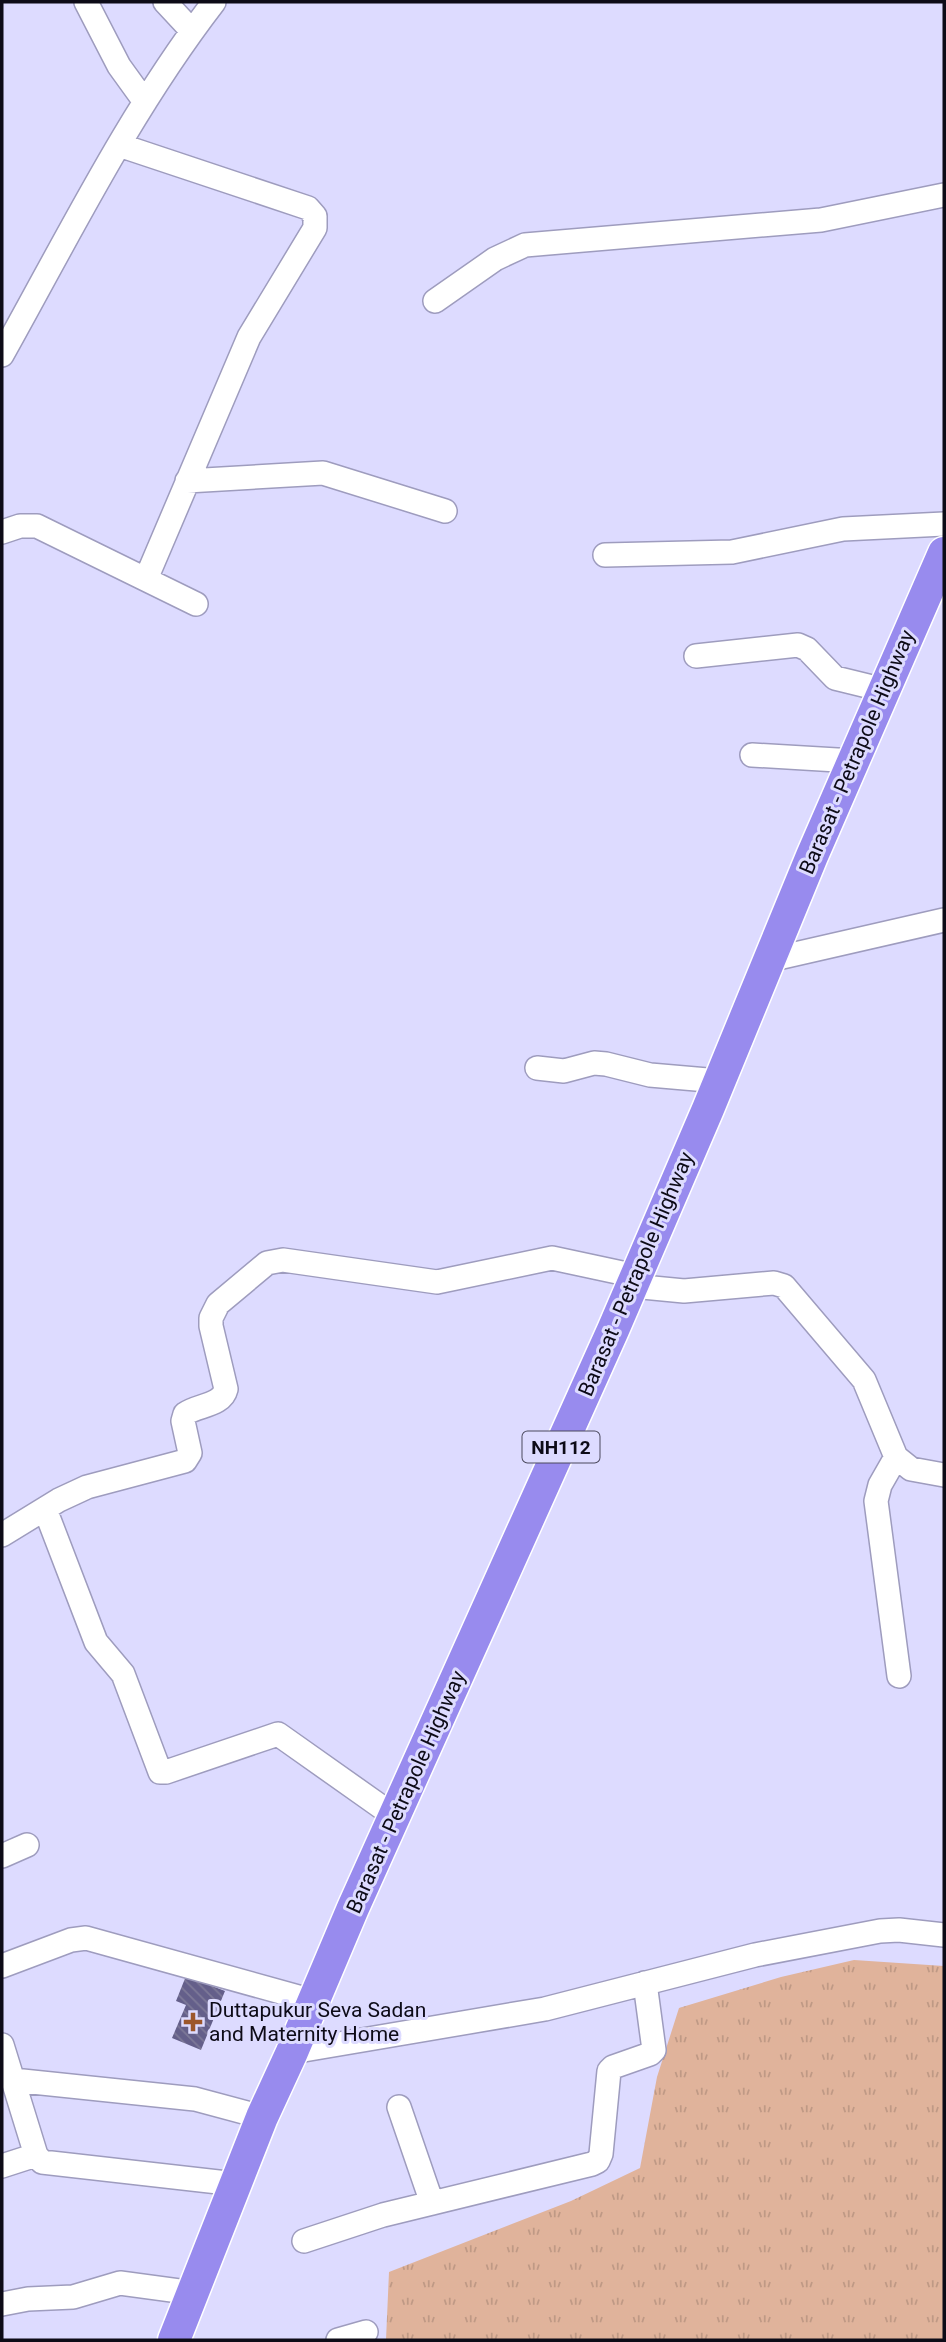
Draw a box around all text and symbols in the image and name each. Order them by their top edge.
street label: Barasat - Petrapole Highway [795,626,919,878]
street label: Barasat - Petrapole Highway [574,1148,698,1400]
road number: NH112 [522,1432,600,1462]
street label: Barasat - Petrapole Highway [342,1667,470,1917]
place label: Duttapukur Seva Sadan and Maternity Home [209,1998,426,2046]
marker: Duttapukur Seva Sadan and Maternity Home [183,2012,203,2032]

